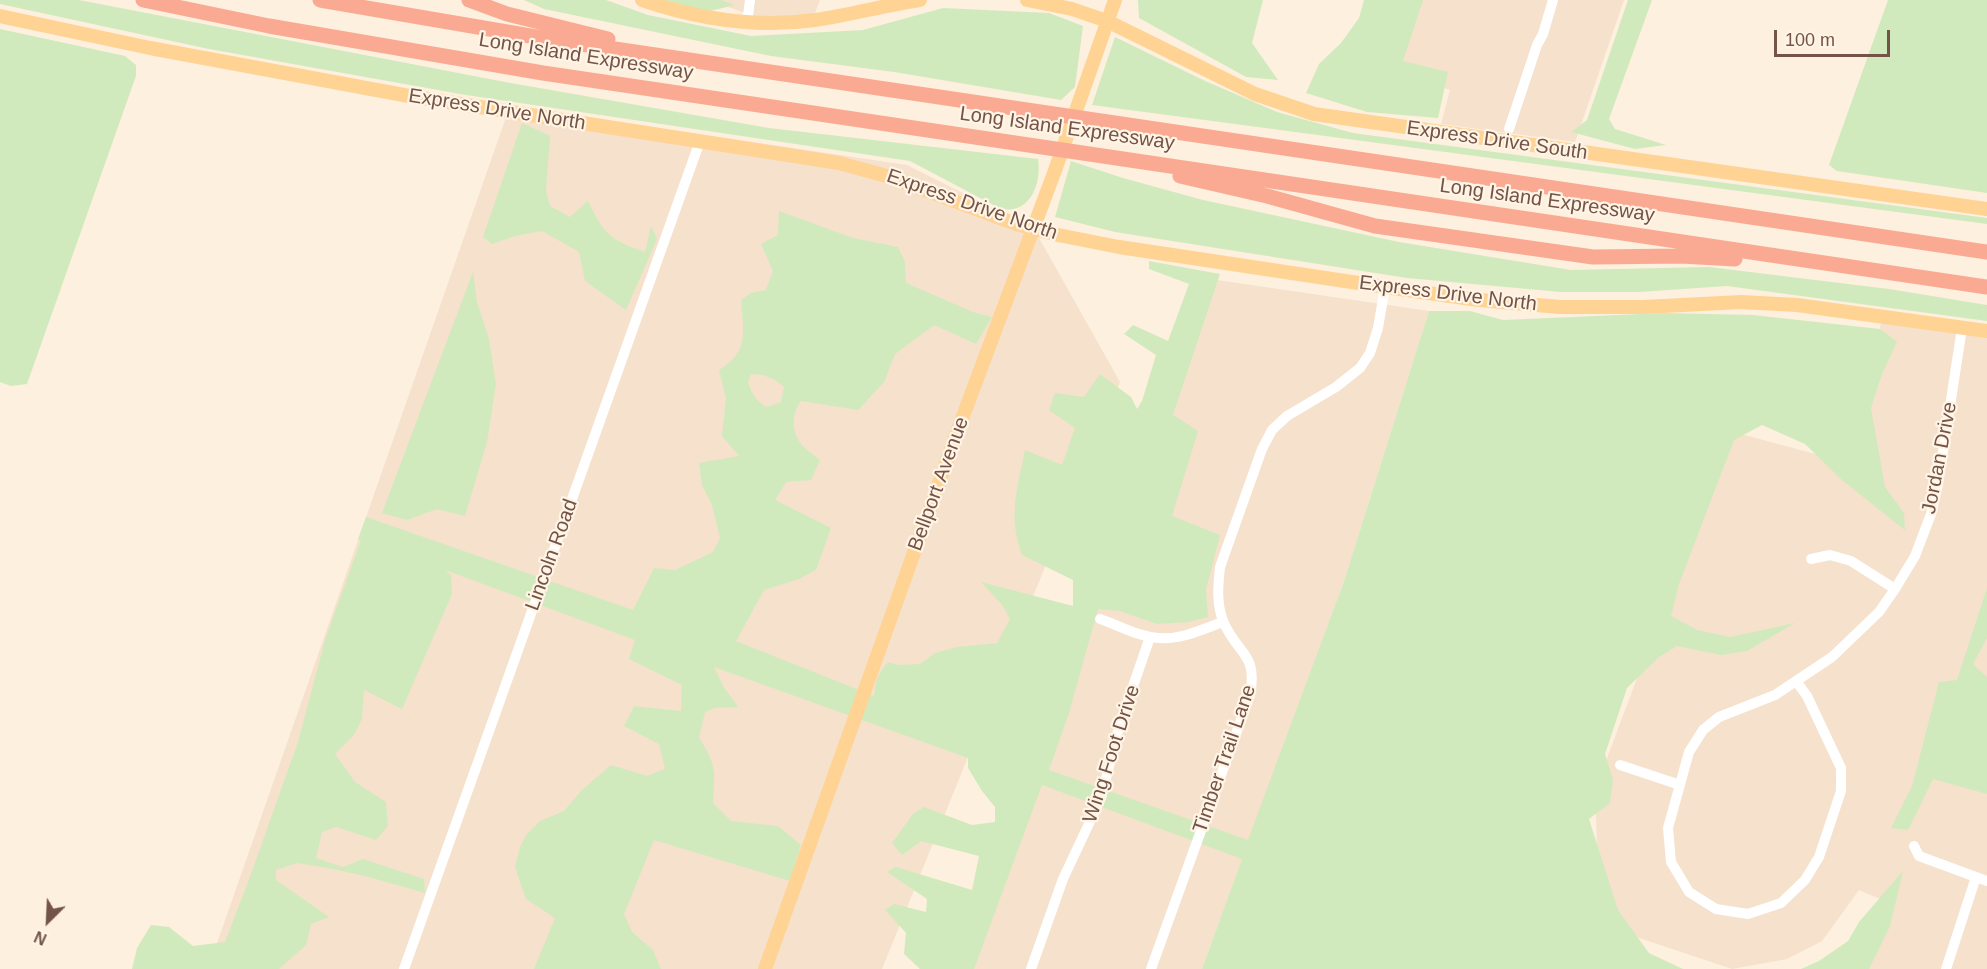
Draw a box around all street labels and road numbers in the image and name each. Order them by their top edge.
street label: Long Island Expressway [477,28,695,86]
street label: Express Drive North [407,84,587,136]
street label: Long Island Expressway [958,102,1176,156]
street label: Express Drive South [1405,116,1589,166]
street label: Express Drive North [883,165,1061,245]
street label: Long Island Expressway [1438,174,1656,228]
street label: Express Drive North [1358,271,1538,317]
street label: Jordan Drive [1917,400,1963,516]
street label: Bellport Avenue [904,414,974,554]
street label: Lincoln Road [521,496,583,614]
street label: Wing Foot Drive [1078,682,1146,826]
street label: Timber Trail Lane [1188,682,1262,836]

